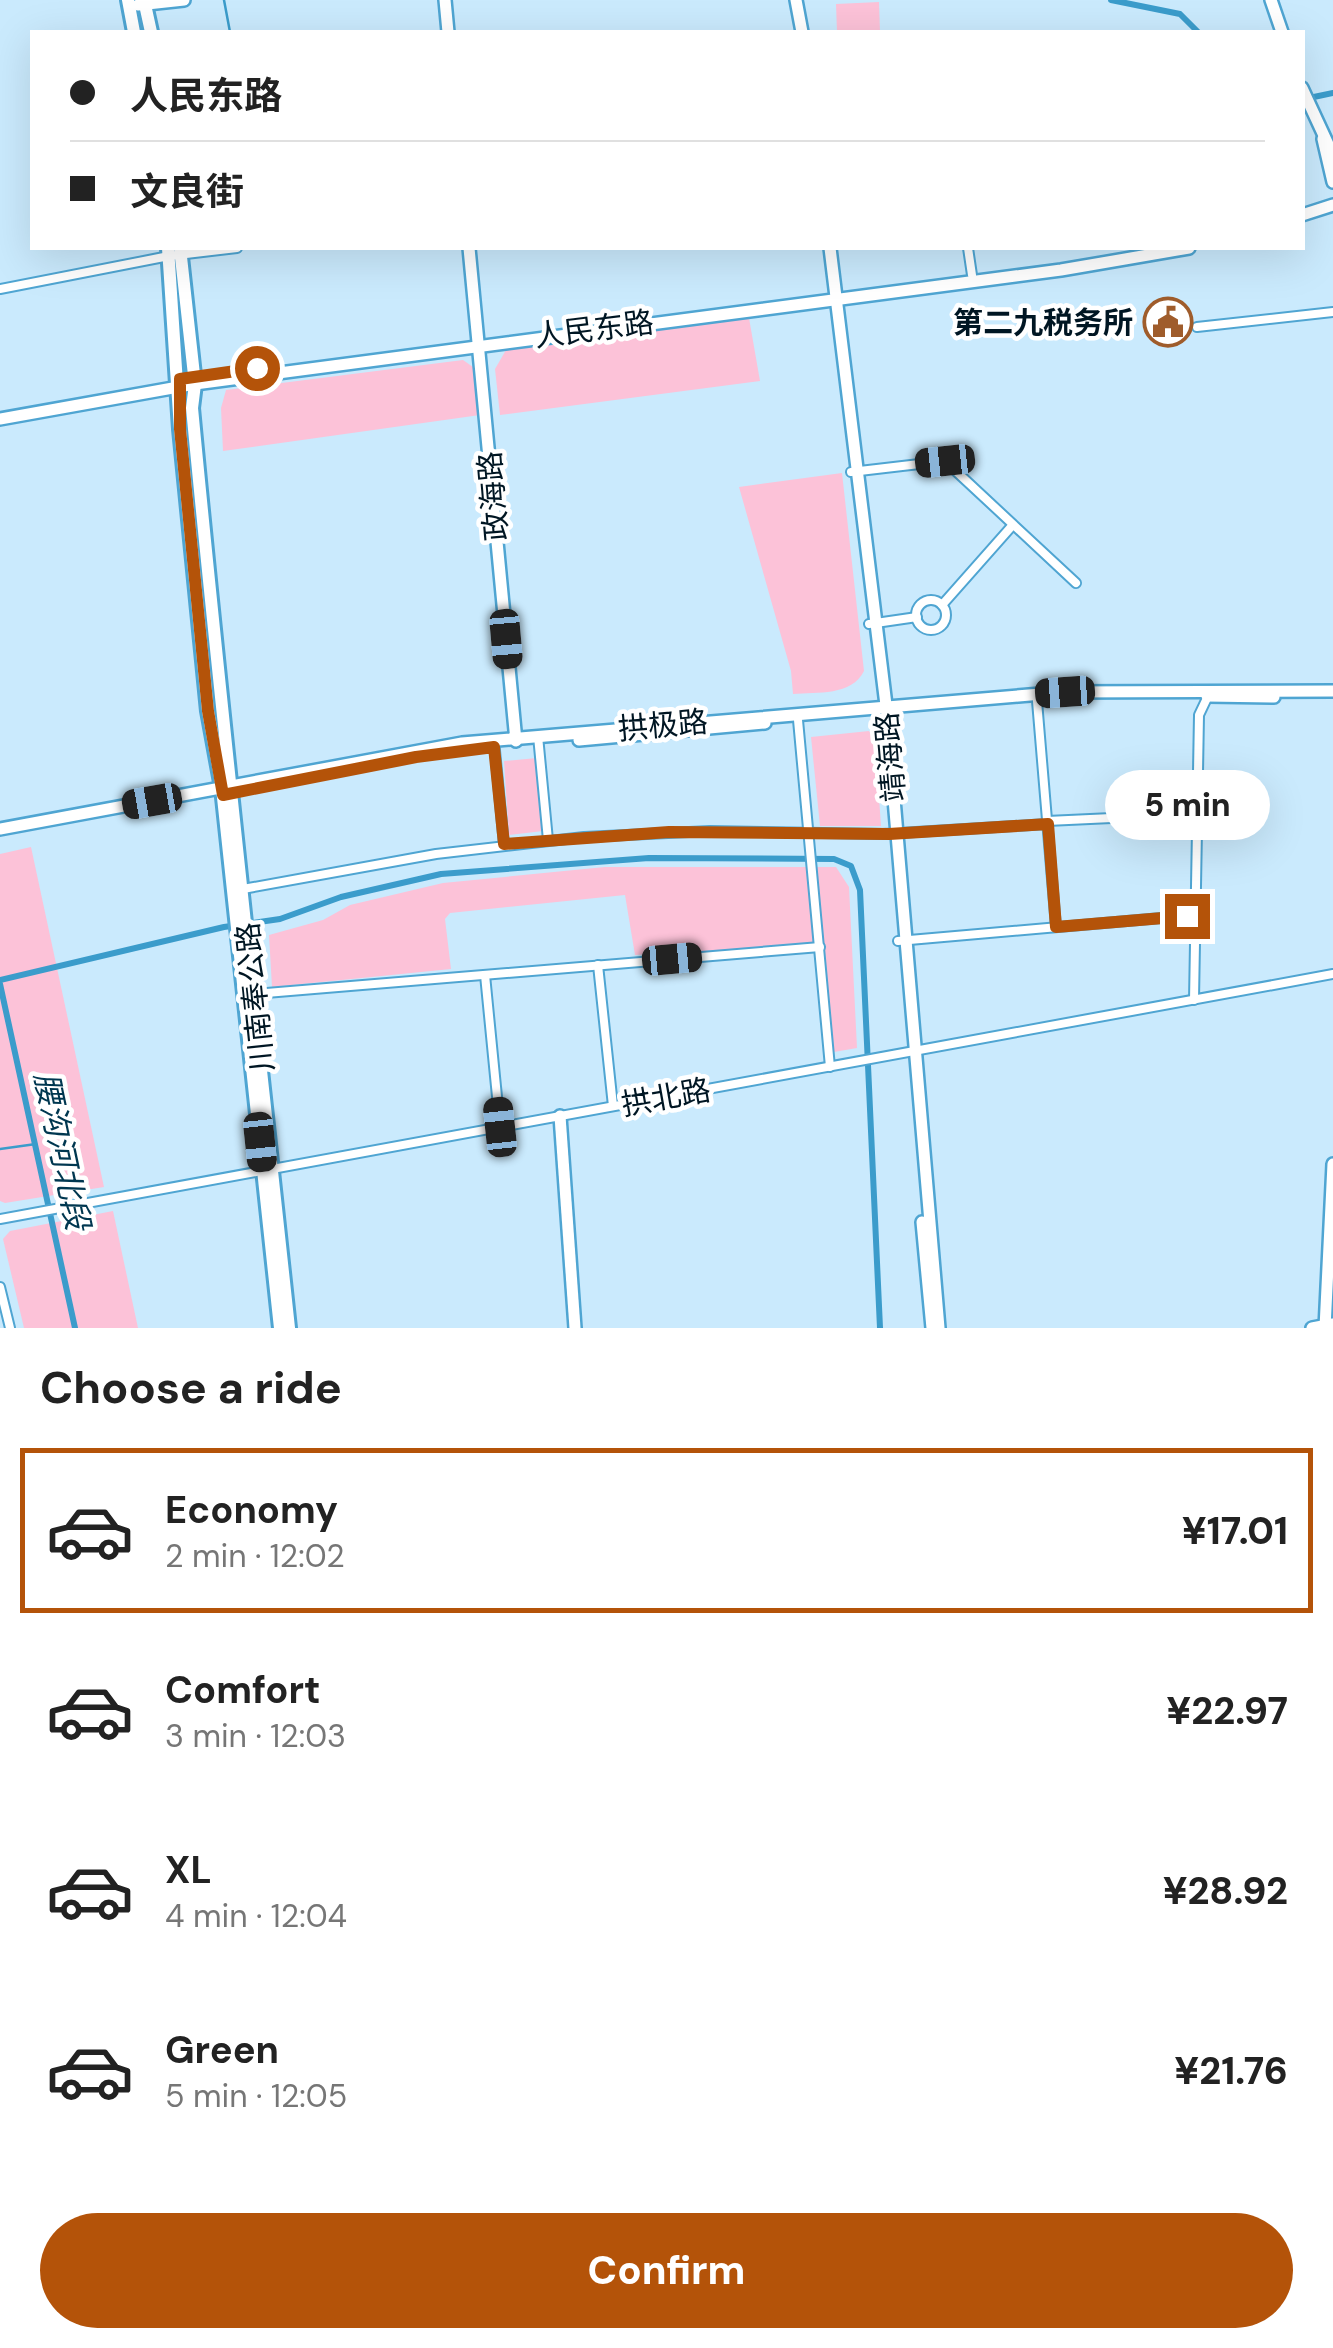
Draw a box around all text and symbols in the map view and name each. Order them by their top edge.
text: 人民东路 [130,71,282,121]
text: 文良街 [130,167,244,217]
public building icon: 第二九税务所 [1142,296,1194,348]
street label: 人民东路 [532,302,656,356]
place label: 第二九税务所 [953,303,1133,342]
route start [235,346,280,391]
car [914,443,976,479]
street label: 政海路 [470,449,516,543]
car [488,608,524,670]
car [1034,675,1096,709]
street label: 拱极路 [616,702,710,748]
street label: 靖海路 [867,710,913,804]
callout: 5 min [1104,771,1270,841]
car [120,781,184,821]
text: 5 min [1144,784,1231,826]
route end [1165,894,1210,939]
street label: 川南奉公路 [228,920,282,1074]
car [641,941,703,977]
water label: 腰沟河北段 [25,1068,100,1237]
street label: 拱北路 [618,1070,714,1124]
car [482,1096,518,1158]
car [242,1111,278,1173]
text: Choose a ride [40,1358,342,1417]
text: Economy [165,1485,338,1535]
icon: car [45,1486,135,1576]
text: ¥17.01 [1182,1506,1288,1556]
text: 2 min · 12:02 [165,1535,345,1577]
text: Comfort [165,1665,321,1715]
icon: car [45,1666,135,1756]
text: ¥22.97 [1166,1686,1288,1736]
text: 3 min · 12:03 [165,1715,346,1757]
text: XL [165,1845,212,1895]
icon: car [45,1846,135,1936]
text: ¥28.92 [1163,1866,1288,1916]
text: 4 min · 12:04 [165,1895,347,1937]
text: Green [165,2025,279,2075]
icon: car [45,2026,135,2116]
text: ¥21.76 [1174,2046,1288,2096]
text: 5 min · 12:05 [165,2075,347,2117]
button: Confirm [40,2213,1293,2328]

